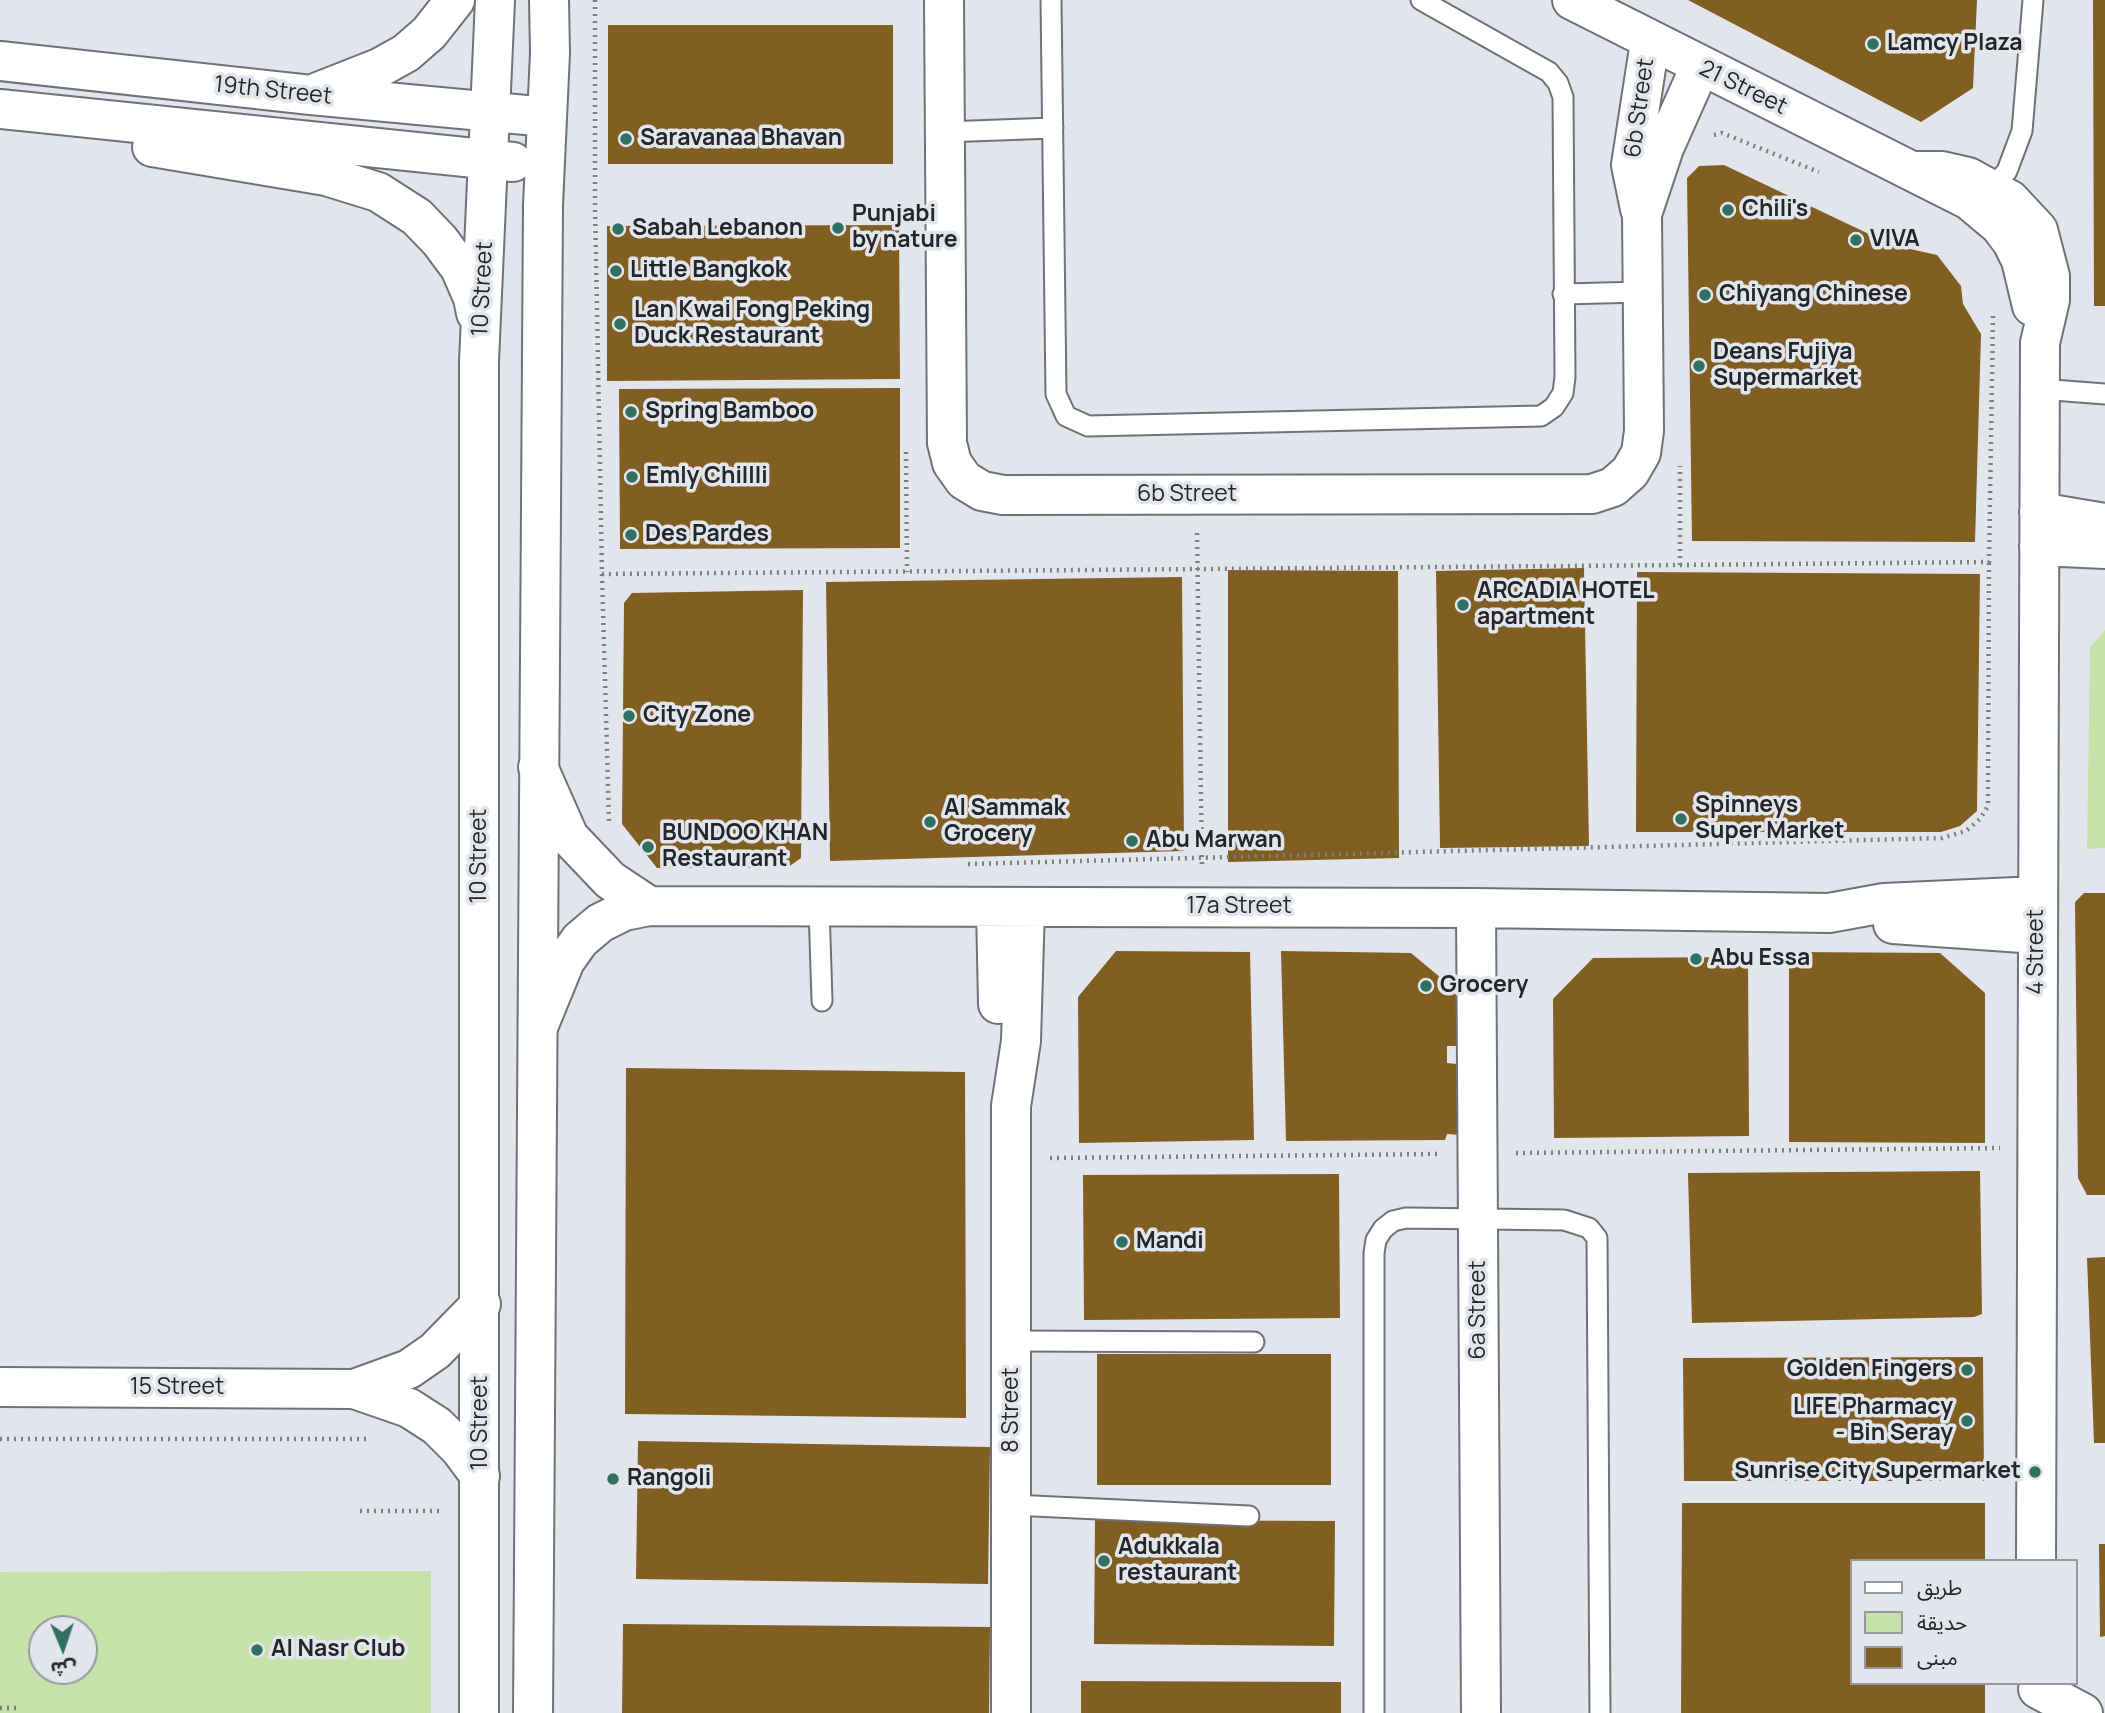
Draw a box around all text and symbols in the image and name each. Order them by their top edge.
place label: Lamcy Plaza [1887,30,2022,58]
marker: Lamcy Plaza [1865,36,1881,52]
street label: 21 Street [1695,55,1791,121]
street label: 6b Street [1619,57,1661,159]
street label: 19th Street [213,71,333,111]
place label: Saravanaa Bhavan [640,125,842,153]
marker: Saravanaa Bhavan [618,131,634,147]
place label: Chili's [1742,196,1808,224]
place label: Punjabi by nature [852,201,958,255]
marker: Chili's [1720,202,1736,218]
place label: Sabah Lebanon [632,215,803,243]
marker: Punjabi by nature [830,220,846,236]
marker: Sabah Lebanon [610,221,626,237]
place label: VIVA [1870,226,1920,254]
marker: VIVA [1848,232,1864,248]
street label: 10 Street [467,241,499,337]
place label: Little Bangkok [630,257,787,285]
marker: Little Bangkok [608,263,624,279]
place label: Chiyang Chinese [1719,281,1908,309]
marker: Chiyang Chinese [1697,287,1713,303]
place label: Lan Kwai Fong Peking Duck Restaurant [634,297,870,351]
marker: Lan Kwai Fong Peking Duck Restaurant [612,316,628,332]
place label: Deans Fujiya Supermarket [1713,339,1859,393]
marker: Deans Fujiya Supermarket [1691,358,1707,374]
place label: Spring Bamboo [645,398,814,426]
marker: Spring Bamboo [623,404,639,420]
place label: Emly Chillli [646,463,768,491]
marker: Emly Chillli [624,469,640,485]
street label: 6b Street [1137,481,1237,509]
place label: Des Pardes [645,521,769,549]
marker: Des Pardes [623,527,639,543]
place label: ARCADIA HOTEL apartment [1477,578,1655,632]
marker: ARCADIA HOTEL apartment [1455,597,1471,613]
place label: City Zone [643,702,751,730]
marker: City Zone [621,708,637,724]
place label: Spinneys Super Market [1695,792,1844,846]
place label: Al Sammak Grocery [944,795,1066,849]
street label: 10 Street [466,808,494,904]
marker: Spinneys Super Market [1673,811,1689,827]
marker: Al Sammak Grocery [922,814,938,830]
place label: BUNDOO KHAN Restaurant [662,820,828,874]
place label: Abu Marwan [1146,827,1282,855]
marker: Abu Marwan [1124,833,1140,849]
marker: BUNDOO KHAN Restaurant [640,839,656,855]
street label: 17a Street [1186,893,1292,921]
street label: 4 Street [2023,909,2051,995]
place label: Abu Essa [1710,945,1810,973]
marker: Abu Essa [1688,951,1704,967]
place label: Grocery [1440,972,1528,1000]
marker: Grocery [1418,978,1434,994]
place label: Mandi [1136,1228,1204,1256]
marker: Mandi [1114,1234,1130,1250]
street label: 6a Street [1465,1260,1493,1360]
place label: Golden Fingers [1787,1356,1953,1384]
marker: Golden Fingers [1959,1362,1975,1378]
street label: 8 Street [998,1367,1026,1453]
street label: 15 Street [130,1374,224,1402]
street label: 10 Street [467,1375,495,1471]
place label: LIFE Pharmacy - Bin Seray [1793,1394,1953,1448]
marker: LIFE Pharmacy - Bin Seray [1959,1413,1975,1429]
place label: Sunrise City Supermarket [1734,1458,2021,1486]
marker: Sunrise City Supermarket [2027,1464,2043,1480]
place label: Rangoli [627,1465,711,1493]
marker: Rangoli [605,1471,621,1487]
place label: Adukkala restaurant [1118,1534,1237,1588]
marker: Adukkala restaurant [1096,1553,1112,1569]
legend [1850,1559,2077,1685]
text: طريق [1917,1573,1962,1601]
text: حديقة [1917,1608,1967,1636]
north arrow [28,1615,98,1685]
place label: Al Nasr Club [271,1636,405,1664]
marker: Al Nasr Club [249,1642,265,1658]
text: مبنى [1917,1643,1958,1671]
text: ش [50,1656,77,1682]

